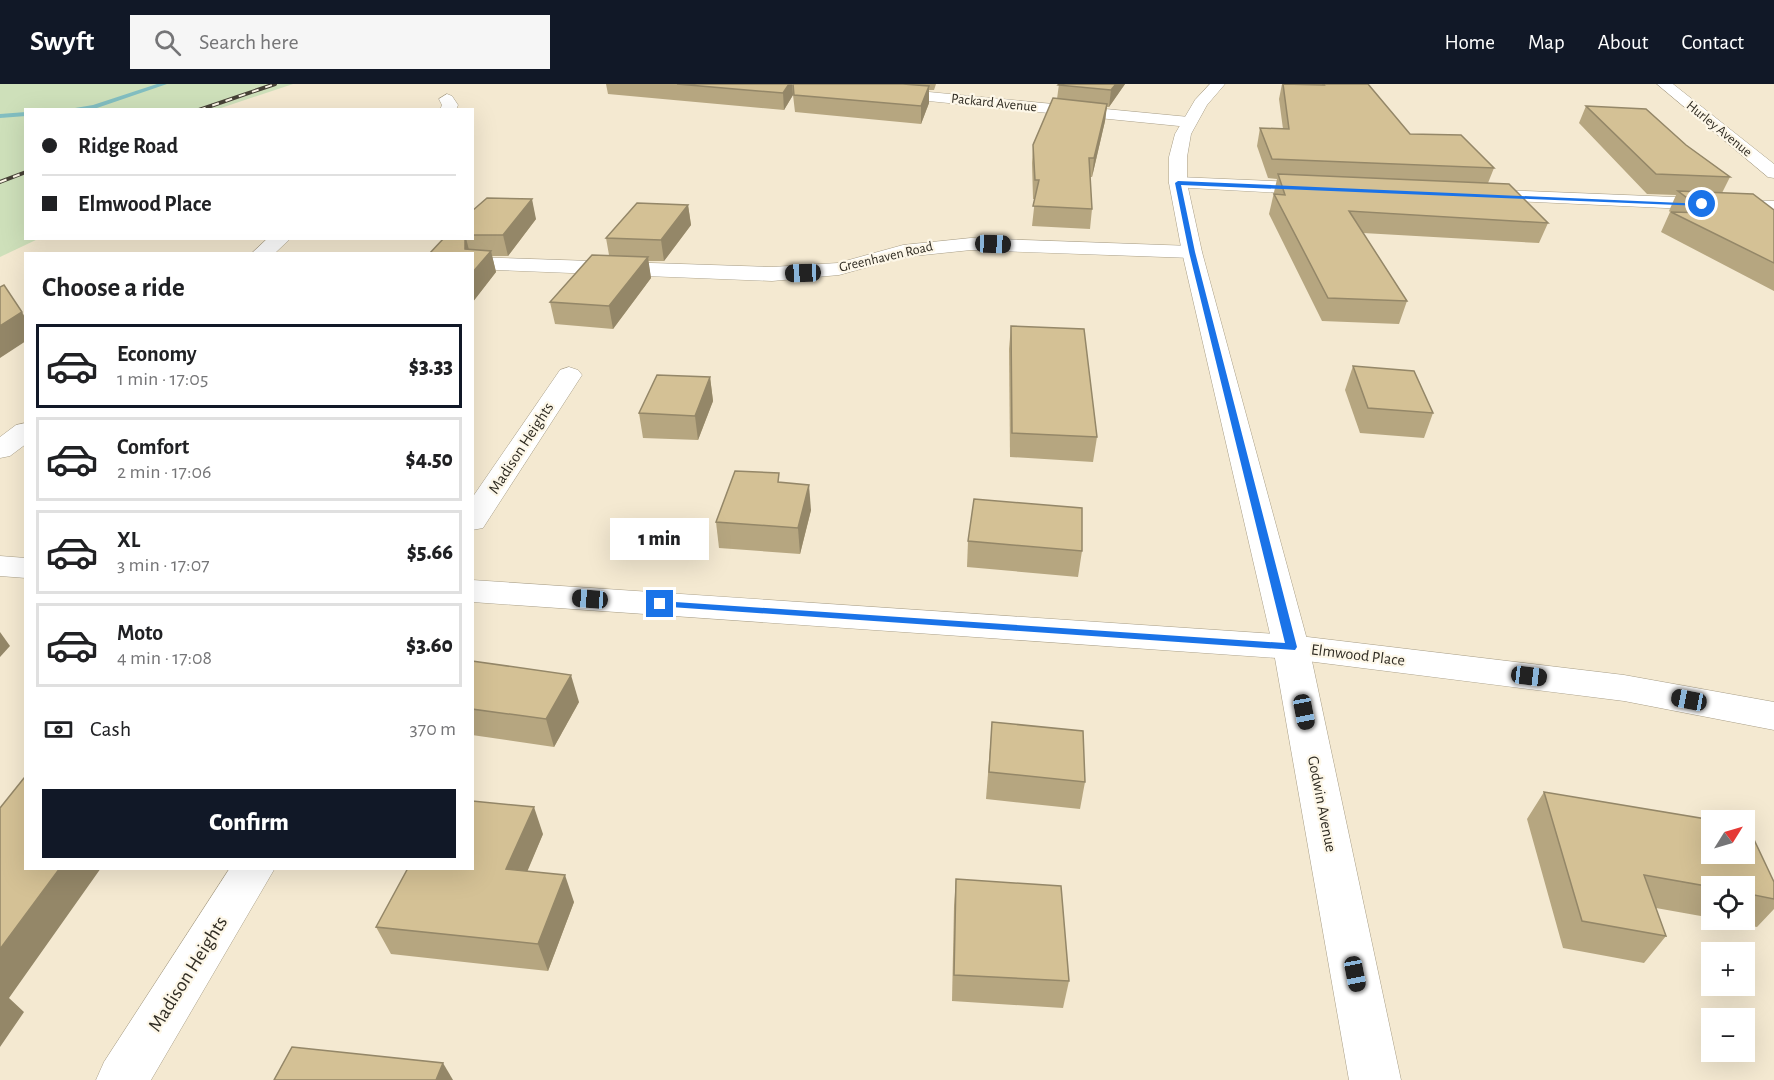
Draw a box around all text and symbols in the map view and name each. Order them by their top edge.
search box [130,15,550,69]
icon: search [151,26,184,59]
text: Swyft [30,28,94,56]
text: Search here [199,31,299,53]
text: Home [1444,32,1495,53]
text: Map [1528,32,1565,53]
text: About [1598,32,1648,53]
text: Contact [1681,32,1744,53]
street label: Packard Avenue [950,92,1038,114]
street label: Hurley Avenue [1684,98,1754,160]
text: Ridge Road [78,135,178,157]
route start [1688,190,1715,217]
text: Elmwood Place [78,193,212,215]
car [975,234,1011,254]
street label: Greenhaven Road [838,239,934,275]
car [785,263,821,283]
text: Choose a ride [42,274,185,301]
icon: car [45,339,99,393]
text: Economy [117,343,197,365]
text: $3.33 [409,355,453,377]
text: 1 min · 17:05 [117,369,208,389]
street label: Madison Heights [486,399,556,497]
icon: car [45,432,99,486]
text: Comfort [117,436,189,458]
text: $4.50 [406,448,453,470]
text: 2 min · 17:06 [117,462,212,482]
callout: 1 min [610,517,710,559]
icon: car [45,525,99,579]
text: XL [117,529,140,551]
text: 1 min [638,529,681,549]
text: $5.66 [407,541,453,563]
text: 3 min · 17:07 [117,555,210,575]
car [571,589,609,609]
route end [646,590,673,617]
icon: car [45,618,99,672]
text: Moto [117,622,163,644]
text: $3.60 [406,634,453,656]
street label: Elmwood Place [1310,641,1406,669]
text: 4 min · 17:08 [117,648,212,668]
car [1510,665,1548,687]
car [1670,688,1708,712]
car [1292,693,1316,731]
icon: cash [42,713,75,746]
text: Cash [90,718,131,740]
text: 370 m [410,719,456,739]
street label: Godwin Avenue [1305,755,1339,853]
button: Confirm [42,789,456,858]
north arrow [1701,810,1755,864]
map controls [1701,810,1755,1062]
button: locate [1701,876,1755,930]
street label: Madison Heights [145,913,231,1035]
button: + [1701,942,1755,996]
car [1343,955,1367,993]
button: − [1701,1008,1755,1062]

